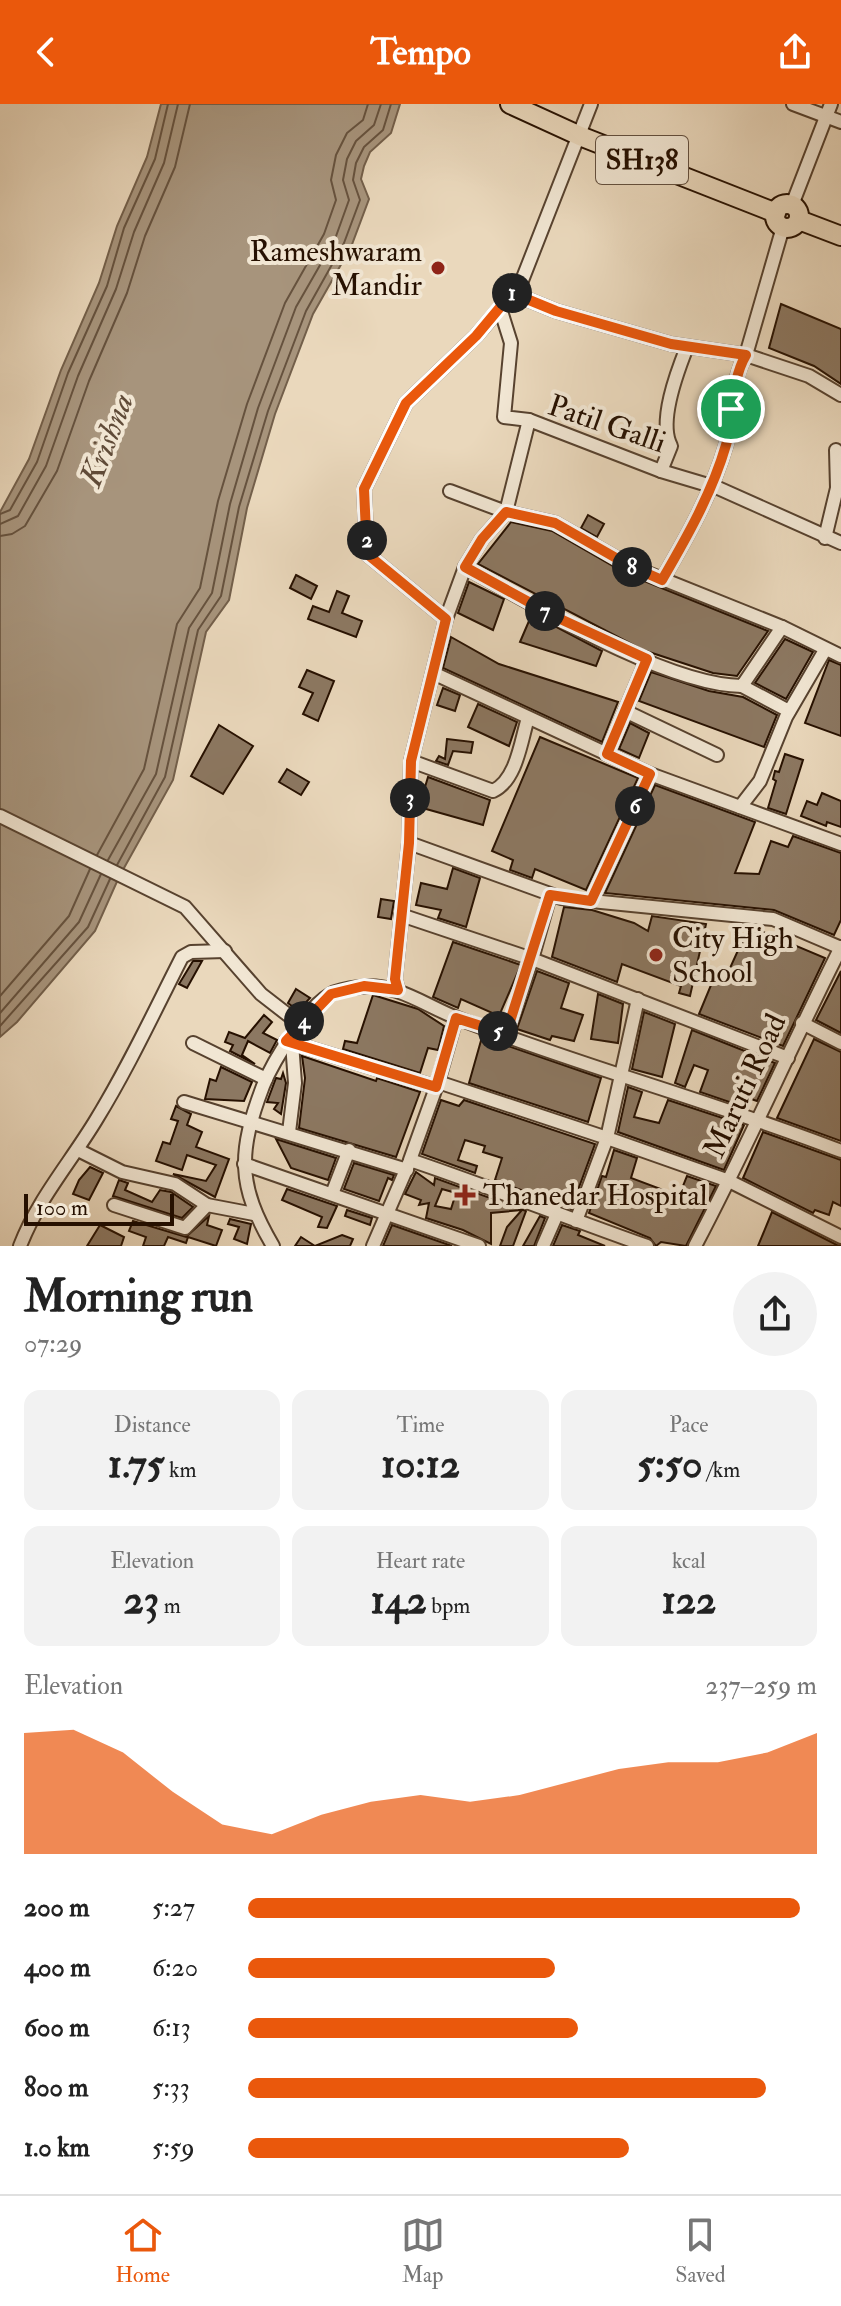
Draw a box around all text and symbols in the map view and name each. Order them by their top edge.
icon: back [24,30,68,74]
text: Tempo [370,30,471,75]
icon: share [773,30,817,74]
road number: SH138 [596,136,688,184]
place label: Rameshwaram Mandir [249,233,422,304]
marker: Rameshwaram Mandir [429,259,447,277]
pin: 1 [492,273,532,313]
text: 1 [508,279,516,307]
pin [697,375,765,443]
street label: Patil Galli [543,387,671,461]
icon: arrive [709,387,753,431]
water label: Krishna [70,388,143,494]
pin: 2 [347,520,387,560]
text: 2 [361,526,373,554]
pin: 8 [612,547,652,587]
text: 8 [627,553,637,581]
pin: 7 [525,591,565,631]
text: 7 [540,597,550,625]
pin: 3 [390,778,430,818]
text: 3 [406,784,414,812]
pin: 6 [615,786,655,826]
text: 6 [629,792,641,820]
place label: City High School [672,920,794,991]
marker: City High School [647,946,665,964]
pin: 4 [284,1001,324,1041]
text: 4 [298,1007,310,1035]
street label: Maruti Road [696,1008,795,1164]
pin: 5 [478,1011,518,1051]
text: 5 [493,1017,503,1045]
place label: Thanedar Hospital [483,1177,708,1214]
marker: Thanedar Hospital [454,1184,476,1206]
scale bar [24,1190,174,1226]
text: 100 m [36,1194,88,1222]
text: Morning run [24,1270,253,1325]
button: share [733,1272,817,1356]
text: 07:29 [24,1328,82,1360]
text: Distance [114,1411,191,1439]
text: Time [396,1411,445,1439]
text: Pace [669,1411,709,1439]
text: 1.75 [108,1439,164,1490]
text: 10:12 [381,1439,460,1490]
text: 5:50 [637,1439,702,1490]
text: km [164,1456,196,1484]
text: /km [702,1456,740,1484]
text: Elevation [110,1547,194,1575]
text: Heart rate [376,1547,465,1575]
text: kcal [672,1547,706,1575]
text: 23 [124,1575,159,1626]
text: 142 [371,1575,427,1626]
text: 122 [661,1575,716,1626]
text: m [159,1592,181,1620]
text: bpm [427,1592,470,1620]
text: Elevation [24,1670,123,1702]
text: 237–259 m [705,1670,817,1702]
text: 200 m [24,1892,89,1924]
text: 5:27 [152,1892,195,1924]
text: 400 m [24,1952,90,1984]
text: 6:20 [152,1952,198,1984]
text: 600 m [24,2012,89,2044]
text: 6:13 [152,2012,191,2044]
text: 800 m [24,2072,89,2104]
text: 5:33 [152,2072,190,2104]
text: 1.0 km [24,2132,90,2164]
text: 5:59 [152,2132,195,2164]
tab: Home [115,2213,170,2289]
tab: Map [401,2213,445,2289]
tab: Saved [675,2213,726,2289]

